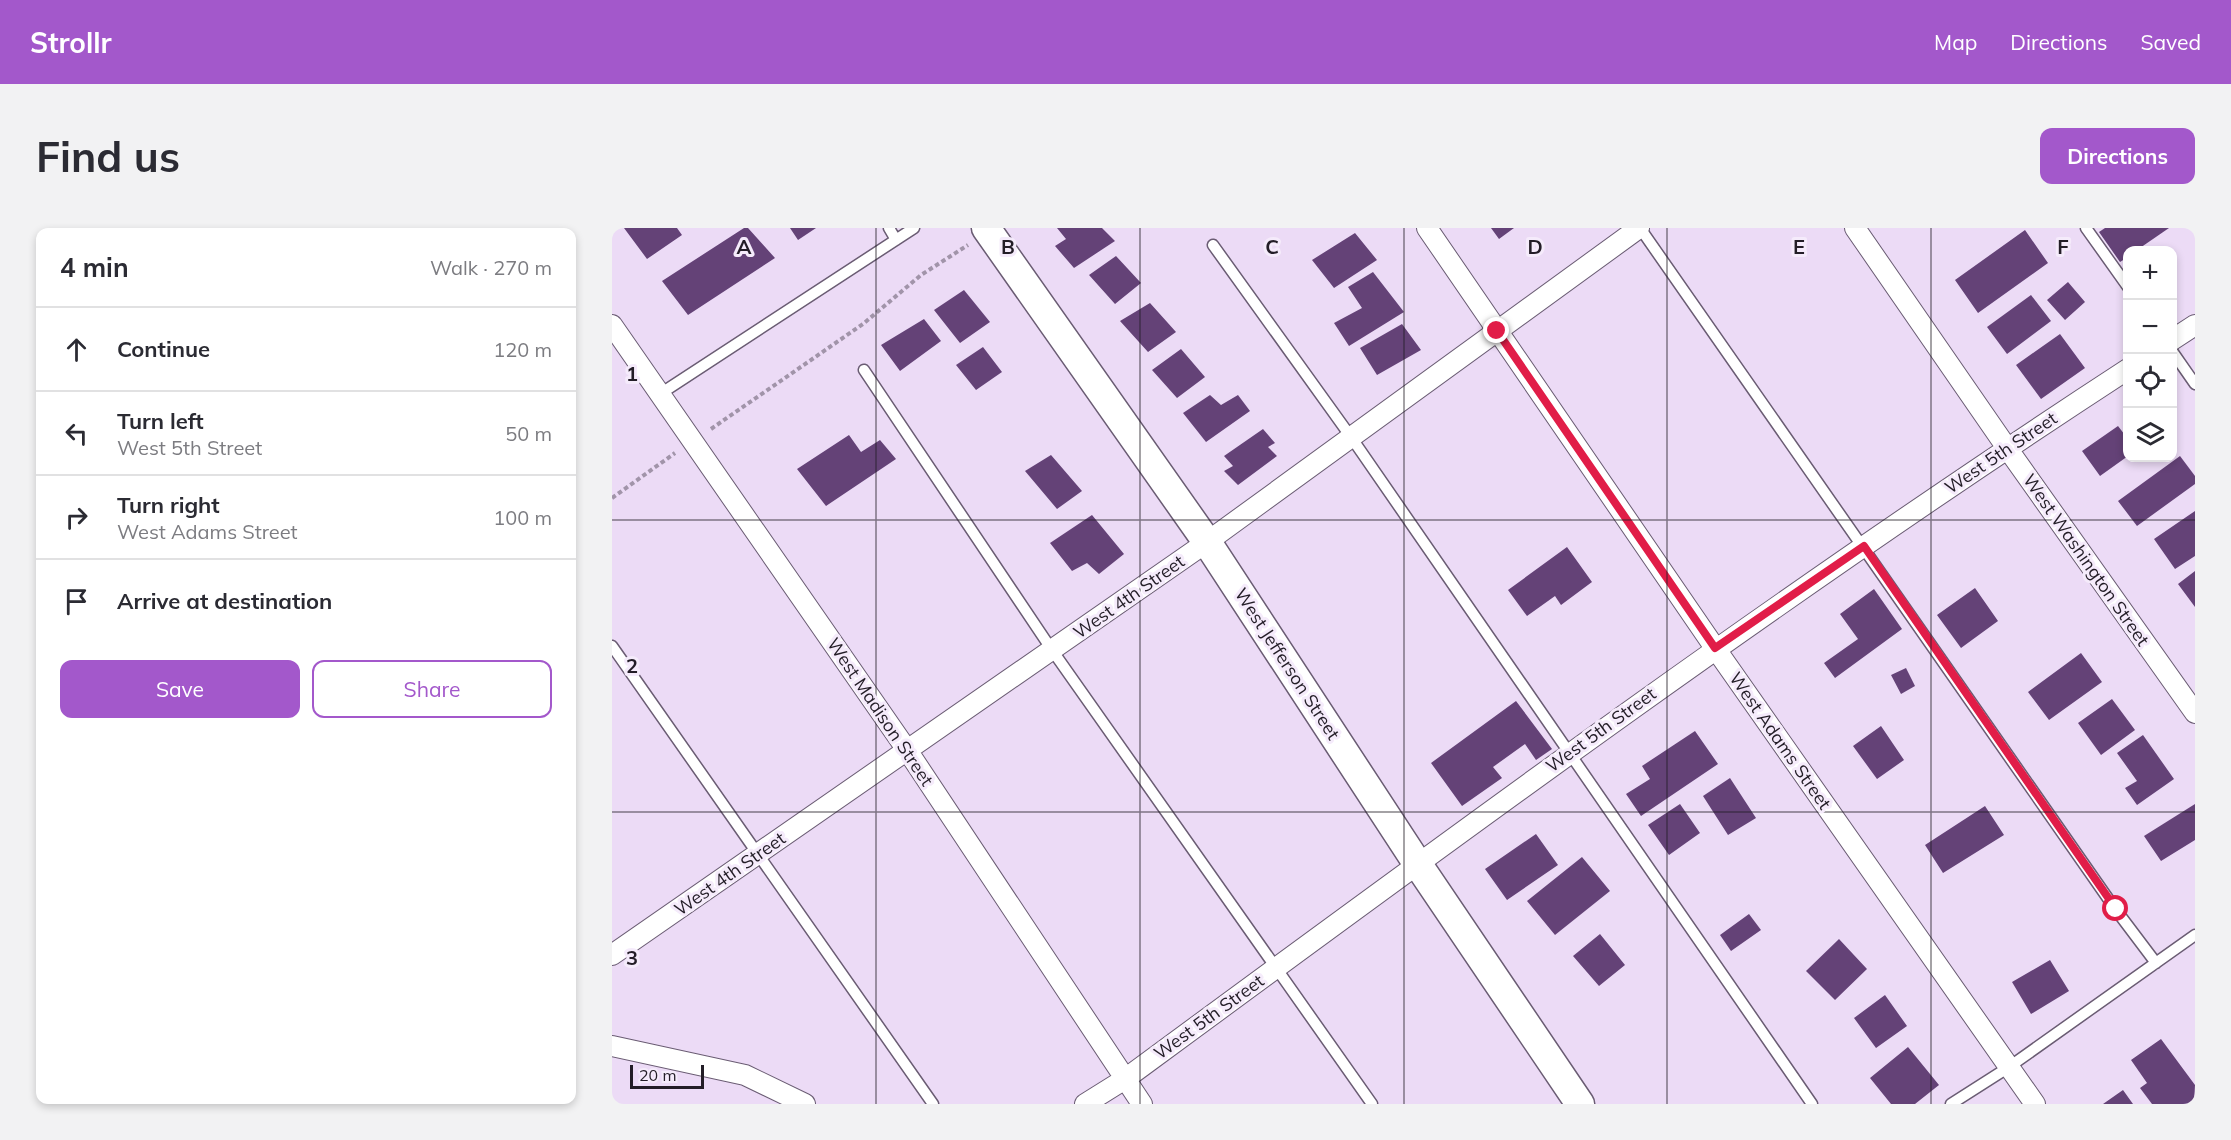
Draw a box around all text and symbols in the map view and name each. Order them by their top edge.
text: Strollr [30,25,112,60]
text: Map [1934,29,1977,55]
text: Directions [2010,29,2107,55]
text: Saved [2140,29,2201,55]
button: Directions [2040,128,2195,184]
text: Find us [36,130,180,183]
text: A [737,234,752,259]
text: B [1001,234,1015,259]
text: C [1265,234,1279,259]
text: D [1527,234,1543,259]
text: E [1793,234,1805,259]
text: F [2057,234,2069,259]
map controls [2123,246,2177,462]
button: + [2123,246,2177,300]
text: 4 min [60,251,129,284]
text: Walk · 270 m [430,255,552,280]
button: − [2123,300,2177,354]
route end [1483,317,1509,343]
icon: ahead [60,333,93,366]
text: Continue [117,335,210,363]
text: 120 m [493,337,552,362]
button: locate [2123,354,2177,408]
text: 1 [626,361,638,386]
text: Turn left [117,407,204,435]
street label: West 5th Street [1940,407,2061,499]
button: layers [2123,408,2177,462]
icon: left [60,417,93,450]
text: 50 m [505,421,552,446]
text: West 5th Street [117,435,262,460]
street label: West Washington Street [2018,469,2155,650]
text: Turn right [117,491,220,519]
icon: right [60,501,93,534]
text: 100 m [493,505,552,530]
text: West Adams Street [117,519,298,544]
street label: West 4th Street [1069,550,1189,643]
street label: West Jefferson Street [1230,583,1345,744]
icon: arrive [60,585,93,618]
text: Arrive at destination [117,587,332,615]
street label: West Madison Street [822,633,939,790]
text: 2 [626,653,638,678]
button: Save [60,660,300,718]
button: Share [312,660,552,718]
street label: West Adams Street [1724,668,1836,814]
street label: West 5th Street [1541,682,1660,777]
street label: West 4th Street [670,827,790,920]
route start [2102,895,2128,921]
text: 3 [626,945,638,970]
street label: West 5th Street [1149,969,1268,1064]
scale bar [630,1062,704,1090]
text: 20 m [639,1065,676,1085]

